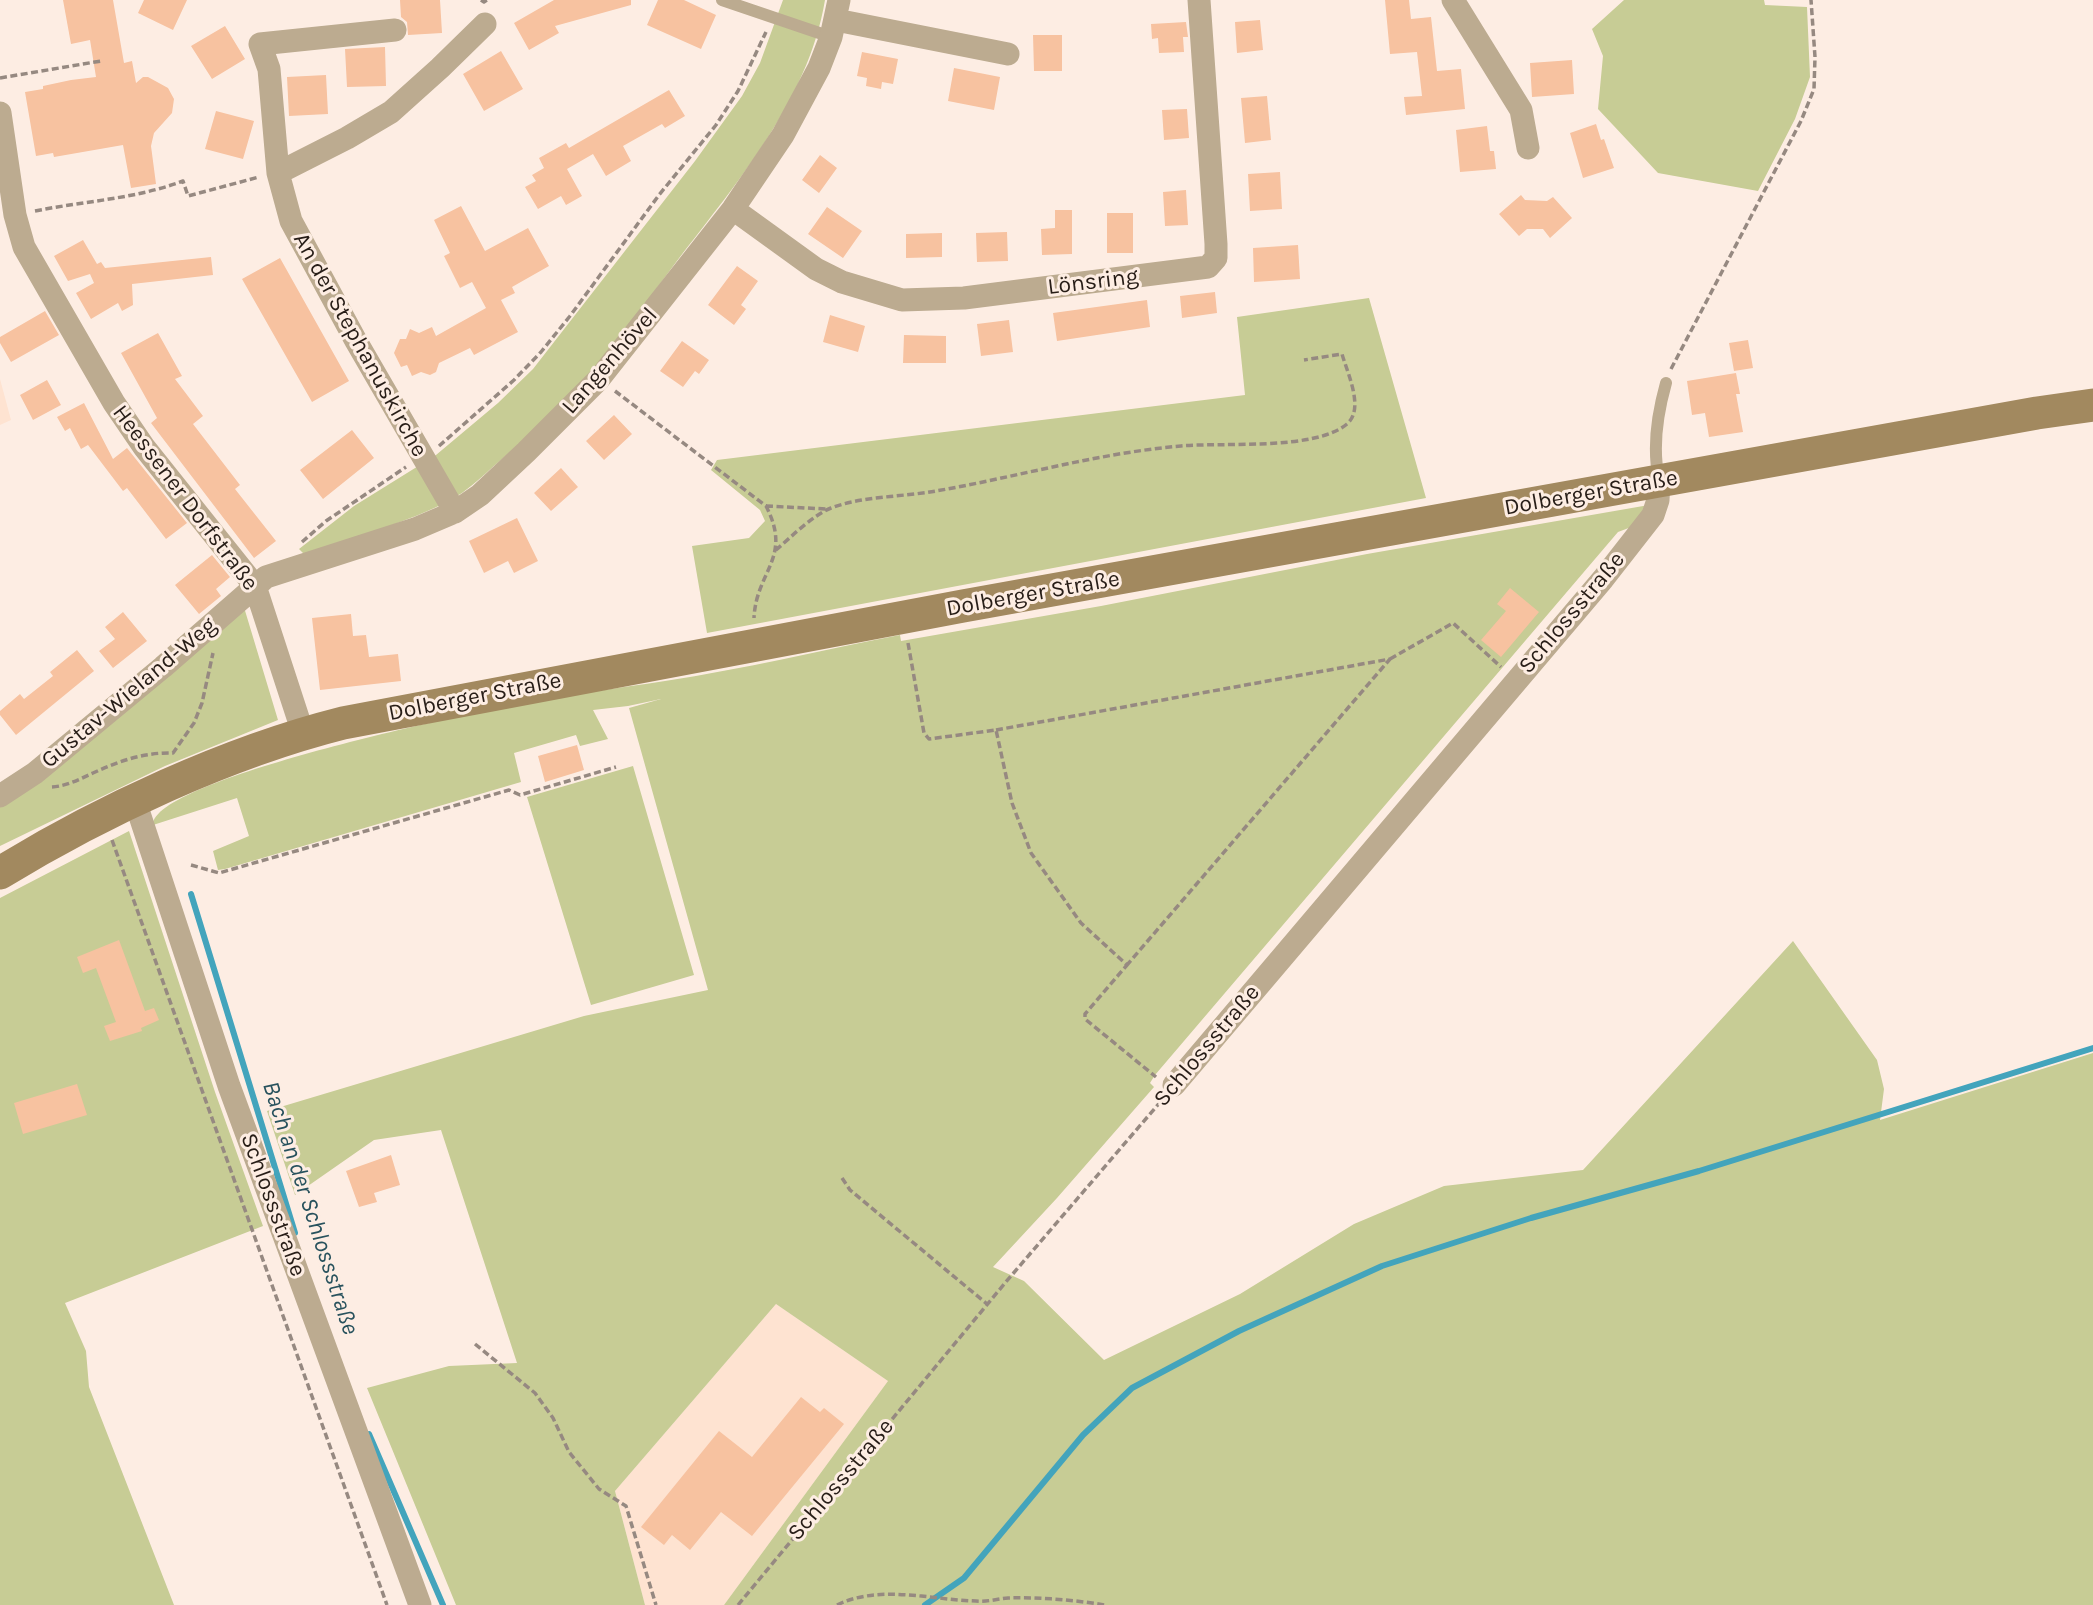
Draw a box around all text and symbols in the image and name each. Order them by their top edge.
street label: An der Stephanuskirche [287,228,433,462]
street label: Lönsring [1046,263,1140,301]
street label: Langenhövel [556,302,664,420]
street label: Heessener Dorfstraße [106,400,264,596]
street label: Dolberger Straße [1502,464,1680,522]
street label: Schlossstraße [1513,546,1631,680]
street label: Dolberger Straße [944,565,1122,623]
street label: Gustav-Wieland-Weg [36,612,222,774]
street label: Dolberger Straße [386,667,564,727]
street label: Schlossstraße [1148,979,1266,1113]
water label: Bach an der Schlossstraße [255,1078,365,1338]
street label: Schlossstraße [234,1130,312,1280]
street label: Schlossstraße [782,1413,900,1547]

